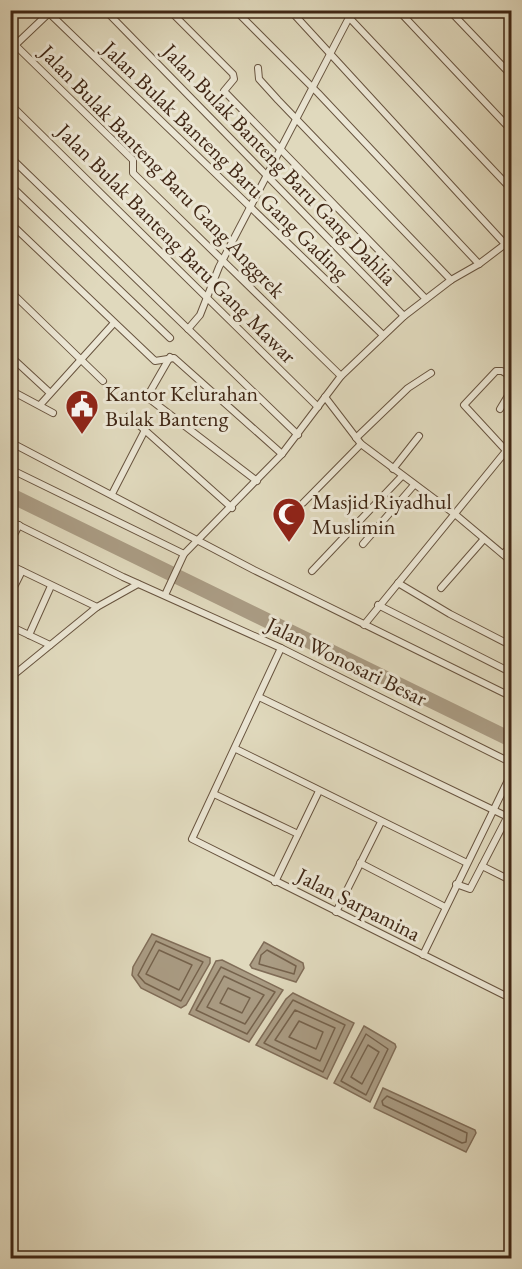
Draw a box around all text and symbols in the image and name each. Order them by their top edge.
street label: Jalan Bulak Banteng Baru Gang Gading [95,33,355,286]
street label: Jalan Bulak Banteng Baru Gang Dahlia [155,36,403,292]
street label: Jalan Bulak Banteng Baru Gang Anggrek [32,37,292,305]
street label: Jalan Bulak Banteng Baru Gang Mawar [49,116,303,370]
place label: Kantor Kelurahan Bulak Banteng [105,379,259,433]
public building icon: Kantor Kelurahan Bulak Banteng [64,388,100,435]
place label: Masjid Riyadhul Muslimin [312,487,452,541]
mosque icon: Masjid Riyadhul Muslimin [271,496,307,543]
street label: Jalan Wonosari Besar [260,609,433,713]
street label: Jalan Sarpamina [290,860,426,948]

